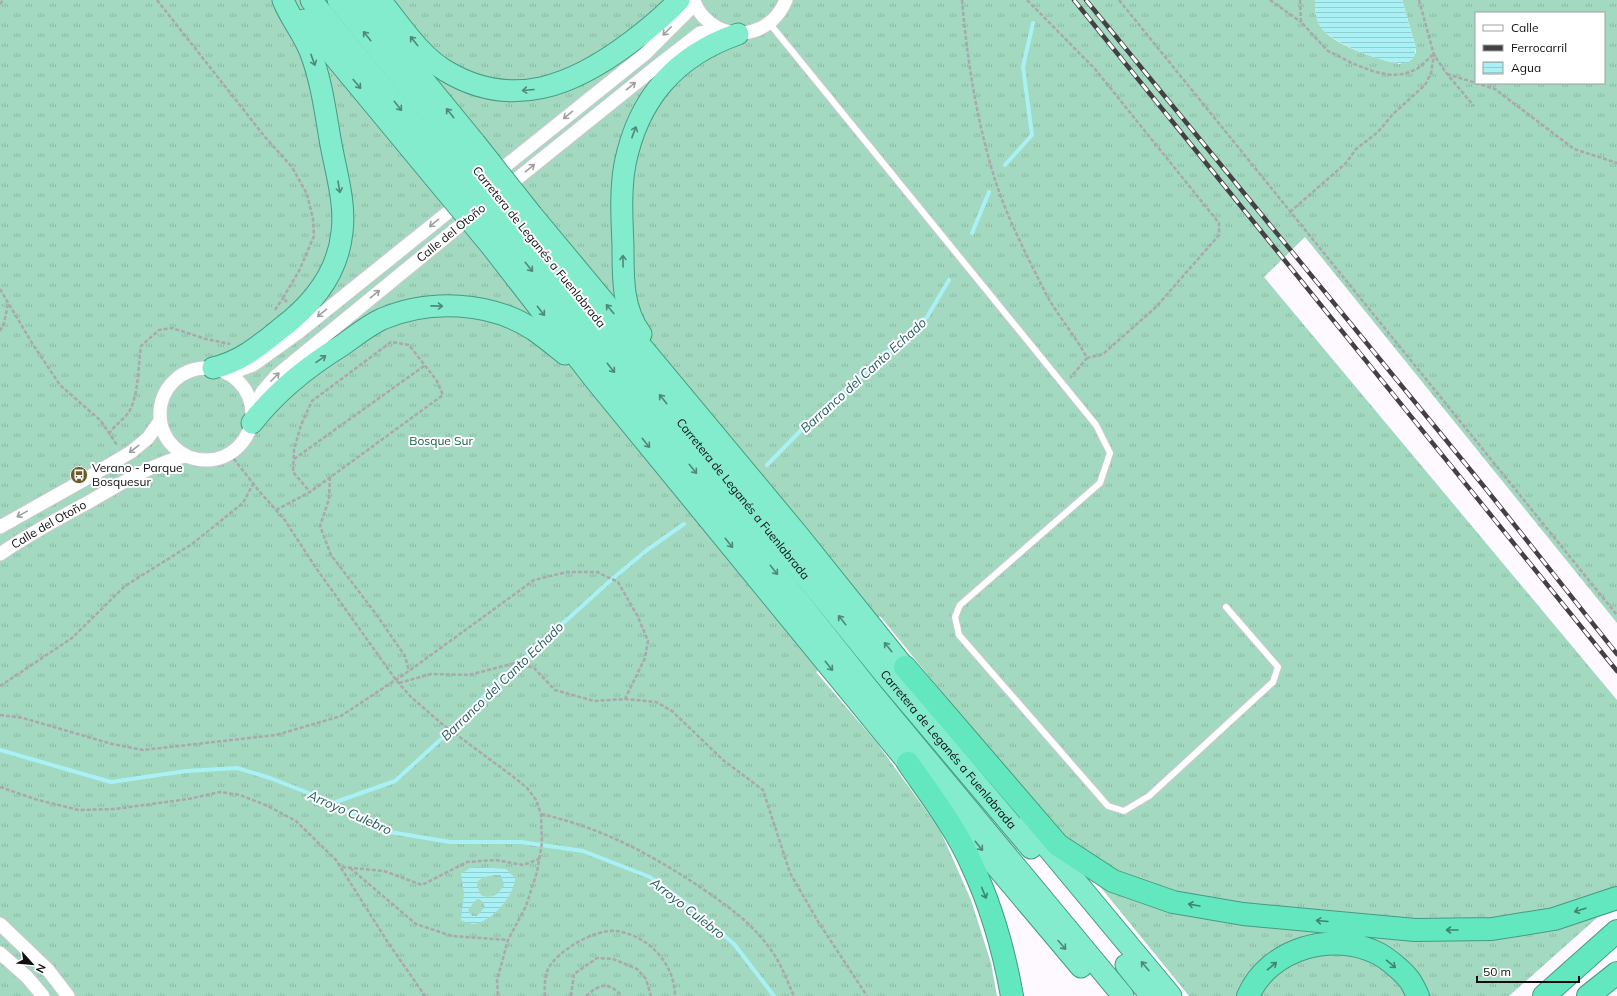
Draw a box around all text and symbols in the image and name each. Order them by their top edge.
legend [1475,12,1605,84]
text: Calle [1511,20,1538,35]
one-way arrow [662,26,672,36]
one-way arrow [363,30,372,41]
one-way arrow [409,36,418,47]
text: Ferrocarril [1511,40,1567,55]
one-way arrow [310,53,317,66]
text: Agua [1511,60,1541,75]
one-way arrow [352,78,361,89]
one-way arrow [626,82,637,91]
one-way arrow [522,86,535,93]
one-way arrow [393,101,402,112]
one-way arrow [446,107,454,118]
one-way arrow [563,111,574,120]
one-way arrow [630,127,638,139]
street label: Carretera de Leganés a Fuenlabrada [470,163,609,330]
one-way arrow [525,164,536,173]
one-way arrow [335,180,343,193]
street label: Calle del Otoño [413,200,488,265]
one-way arrow [429,219,440,227]
one-way arrow [619,255,627,268]
one-way arrow [525,262,534,272]
one-way arrow [370,290,381,299]
one-way arrow [430,302,443,310]
one-way arrow [606,303,615,314]
one-way arrow [537,306,546,317]
one-way arrow [317,309,328,318]
water label: Barranco del Canto Echado [797,314,929,436]
one-way arrow [315,355,326,363]
one-way arrow [607,362,616,373]
one-way arrow [270,372,280,382]
one-way arrow [658,394,667,405]
street label: Carretera de Leganés a Fuenlabrada [673,415,813,582]
park label: Bosque Sur [409,433,473,448]
one-way arrow [642,437,651,448]
one-way arrow [129,445,140,453]
place label: Verano - Parque Bosquesur [92,460,183,489]
one-way arrow [689,463,698,474]
bus stop icon: Verano - Parque Bosquesur [69,465,89,485]
street label: Calle del Otoño [8,497,89,552]
one-way arrow [16,510,28,518]
one-way arrow [724,538,733,549]
one-way arrow [770,565,779,576]
one-way arrow [837,615,846,625]
water label: Barranco del Canto Echado [437,618,567,744]
one-way arrow [884,642,893,652]
one-way arrow [824,660,833,671]
street label: Carretera de Leganés a Fuenlabrada [877,667,1020,832]
water label: Arroyo Culebro [305,786,394,838]
one-way arrow [975,840,983,851]
water label: Arroyo Culebro [647,873,728,942]
one-way arrow [980,886,988,898]
one-way arrow [1187,901,1200,909]
one-way arrow [1574,907,1586,915]
one-way arrow [1316,918,1329,925]
one-way arrow [1446,926,1459,934]
one-way arrow [1058,940,1067,951]
north arrow [12,944,52,984]
scale bar [1477,958,1579,984]
one-way arrow [1385,959,1396,968]
one-way arrow [1141,961,1150,972]
one-way arrow [1266,961,1277,970]
text: N [33,962,49,975]
text: 50 m [1483,964,1511,979]

